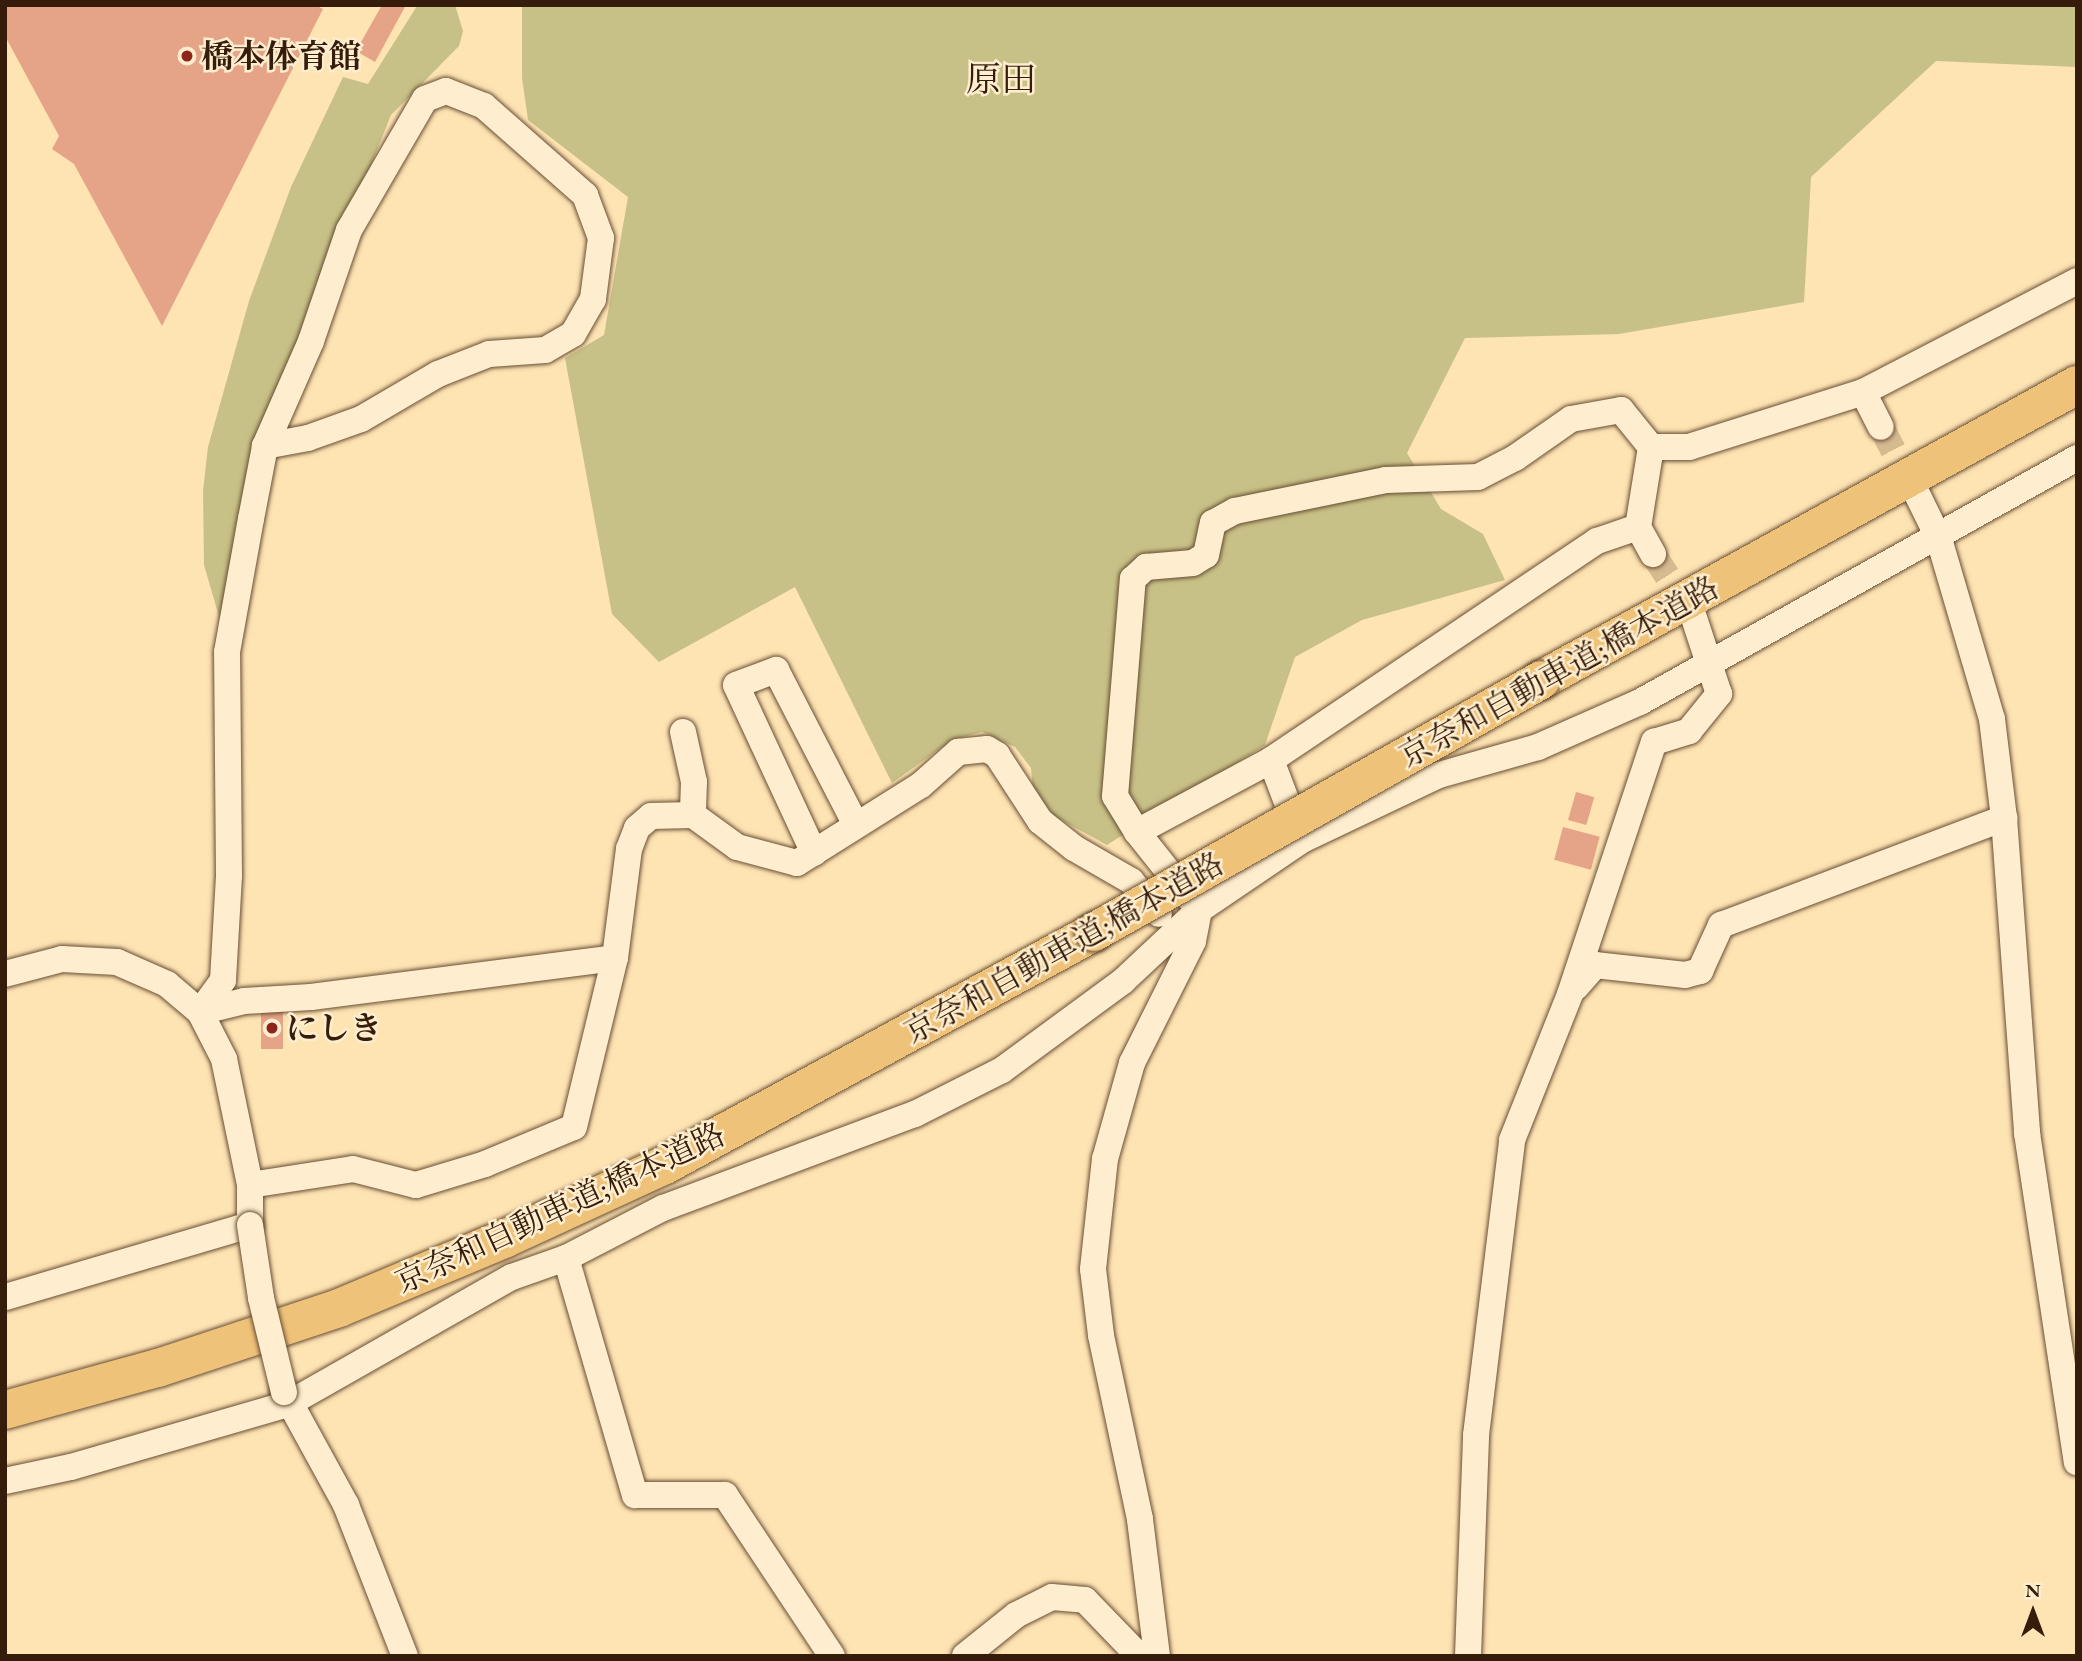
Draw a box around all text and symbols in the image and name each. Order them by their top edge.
place label: 橋本体育館 [201,37,361,75]
marker: 橋本体育館 [179,48,195,64]
district label: 原田 [966,58,1036,100]
street label: 京奈和自動車道;橋本道路 [1393,568,1725,776]
street label: 京奈和自動車道;橋本道路 [898,844,1230,1052]
place label: にしき [286,1009,382,1047]
marker: にしき [264,1020,280,1036]
street label: 京奈和自動車道;橋本道路 [389,1115,731,1301]
north arrow [1998,1577,2068,1647]
text: N [2025,1578,2041,1603]

